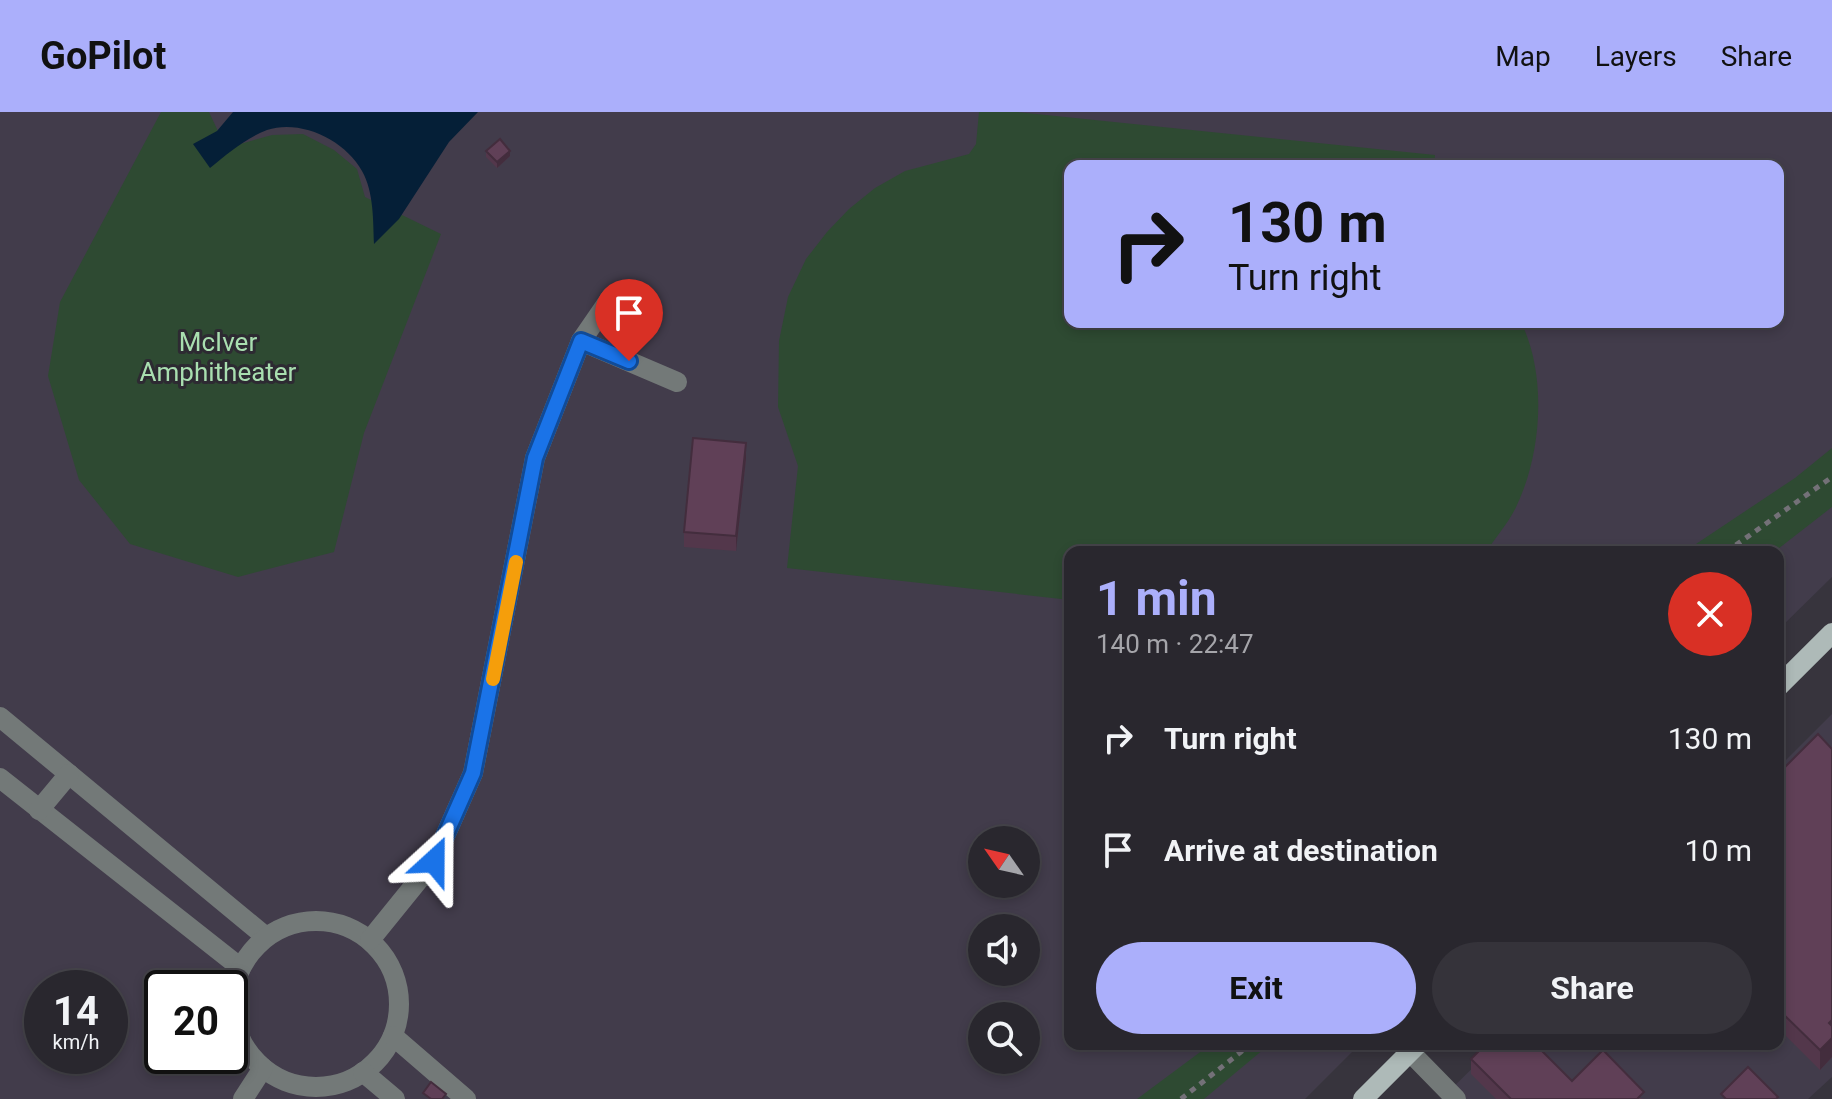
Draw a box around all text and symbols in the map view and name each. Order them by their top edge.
text: GoPilot [40,34,166,78]
text: Map [1495,40,1551,73]
text: Layers [1595,40,1677,73]
text: Share [1721,40,1792,73]
text: 130 m [1228,190,1387,256]
icon: right [1096,192,1200,296]
text: Turn right [1228,257,1381,299]
pin [595,279,663,361]
icon: arrive [607,291,651,335]
park label: McIver Amphitheater [140,327,297,387]
text: 1 min [1096,570,1217,627]
button: close [1668,572,1752,656]
text: 140 m · 22:47 [1096,629,1254,659]
icon: right [1096,716,1140,760]
text: Turn right [1164,721,1297,756]
text: 130 m [1668,721,1752,756]
position arrow [392,819,476,903]
north arrow [968,826,1040,898]
map controls [968,826,1040,1074]
icon: arrive [1096,828,1140,872]
text: Arrive at destination [1164,833,1438,868]
text: 10 m [1685,833,1752,868]
button: sound [968,914,1040,986]
button: Exit [1096,942,1416,1034]
button: Share [1432,942,1752,1034]
speed limit sign: 20 [144,970,248,1074]
text: 14 [53,988,99,1035]
button: search [968,1002,1040,1074]
text: km/h [53,1030,99,1054]

